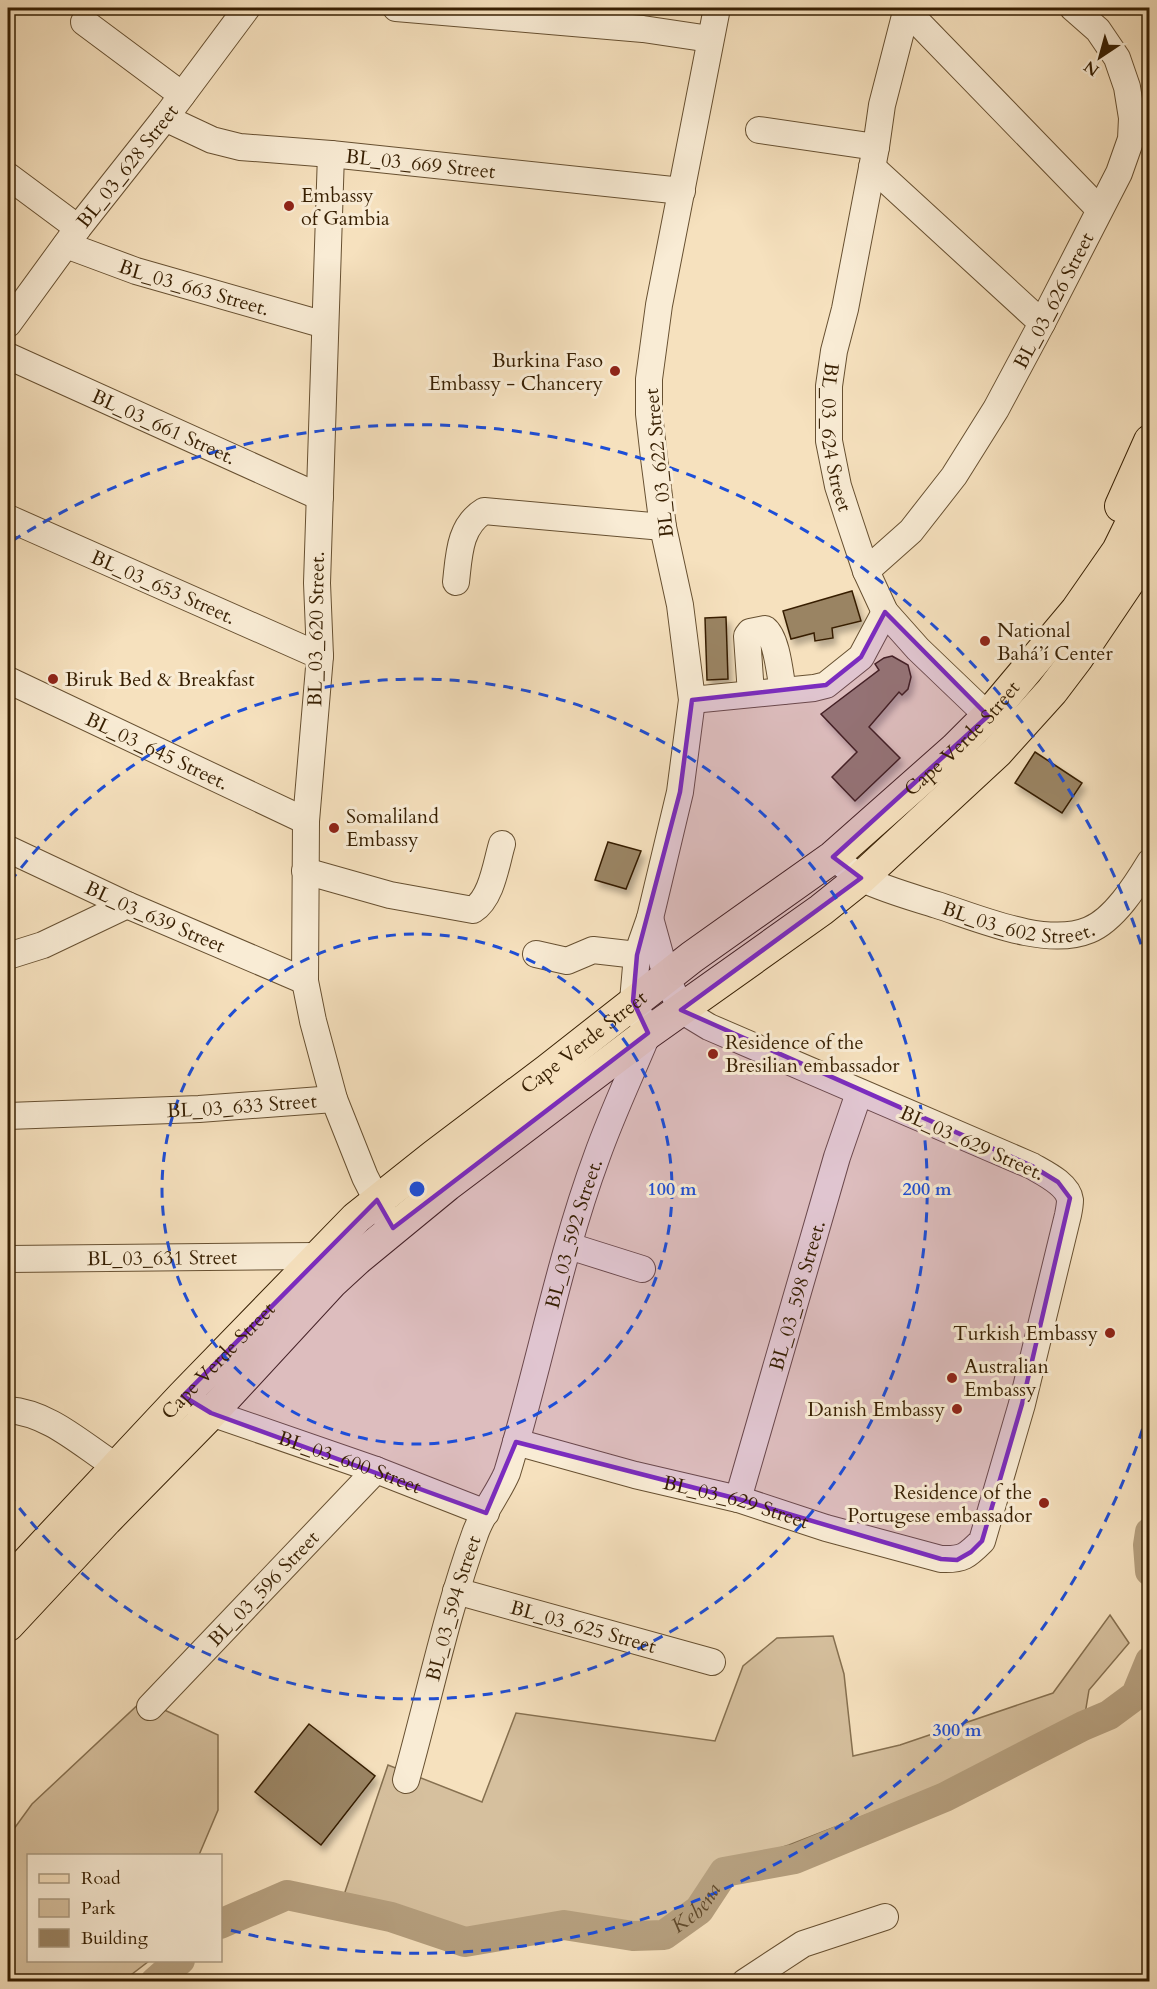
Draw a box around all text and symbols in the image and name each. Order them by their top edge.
north arrow [1070,27,1130,87]
text: N [1080,55,1104,81]
street label: BL_03_628 Street [70,98,185,233]
street label: BL_03_669 Street [344,142,497,185]
place label: Embassy of Gambia [301,182,390,232]
marker: Embassy of Gambia [282,199,296,213]
street label: BL_03_626 Street [1007,227,1100,373]
street label: BL_03_663 Street. [115,252,272,322]
place label: Burkina Faso Embassy - Chancery [428,347,603,397]
street label: BL_03_624 Street [815,361,859,515]
marker: Burkina Faso Embassy - Chancery [608,364,622,378]
street label: BL_03_661 Street. [87,382,240,471]
street label: BL_03_622 Street [638,386,680,539]
street label: BL_03_653 Street. [87,543,240,631]
street label: BL_03_620 Street. [301,551,331,707]
place label: National Bahá’í Center [997,617,1113,667]
marker: National Bahá’í Center [978,634,992,648]
place label: Biruk Bed & Breakfast [65,666,255,693]
marker: Biruk Bed & Breakfast [46,672,60,686]
street label: Cape Verde Street [898,674,1026,802]
street label: BL_03_645 Street. [81,705,233,796]
place label: Somaliland Embassy [346,803,439,853]
marker: Somaliland Embassy [327,821,341,835]
street label: BL_03_639 Street [81,874,230,959]
street label: BL_03_602 Street. [939,894,1099,949]
street label: Cape Verde Street [515,984,653,1100]
place label: Residence of the Bresilian embassador [725,1029,900,1079]
marker: Residence of the Bresilian embassador [706,1047,720,1061]
street label: BL_03_633 Street [166,1087,318,1124]
street label: BL_03_629 Street. [896,1099,1048,1187]
street label: BL_03_592 Street. [538,1155,608,1311]
text: 100 m [647,1177,697,1202]
text: 200 m [902,1177,952,1202]
centre of rings [407,1179,427,1199]
street label: BL_03_598 Street. [762,1217,832,1374]
street label: BL_03_631 Street [87,1243,238,1272]
street label: Cape Verde Street [155,1295,281,1425]
place label: Turkish Embassy [953,1320,1098,1347]
marker: Turkish Embassy [1103,1326,1117,1340]
place label: Australian Embassy [964,1353,1050,1403]
marker: Australian Embassy [945,1371,959,1385]
place label: Danish Embassy [808,1396,945,1423]
marker: Danish Embassy [950,1402,964,1416]
street label: BL_03_600 Street [275,1424,426,1500]
street label: BL_03_629 Street [661,1469,813,1535]
place label: Residence of the Portugese embassador [847,1479,1033,1529]
marker: Residence of the Portugese embassador [1037,1496,1051,1510]
street label: BL_03_596 Street [202,1524,325,1652]
street label: BL_03_594 Street [419,1531,487,1684]
street label: BL_03_625 Street [507,1593,660,1660]
text: 300 m [932,1718,982,1743]
legend [27,1854,222,1962]
text: Road [81,1866,121,1891]
water label: Kebena [665,1877,727,1940]
text: Park [81,1896,116,1921]
text: Building [81,1926,149,1951]

